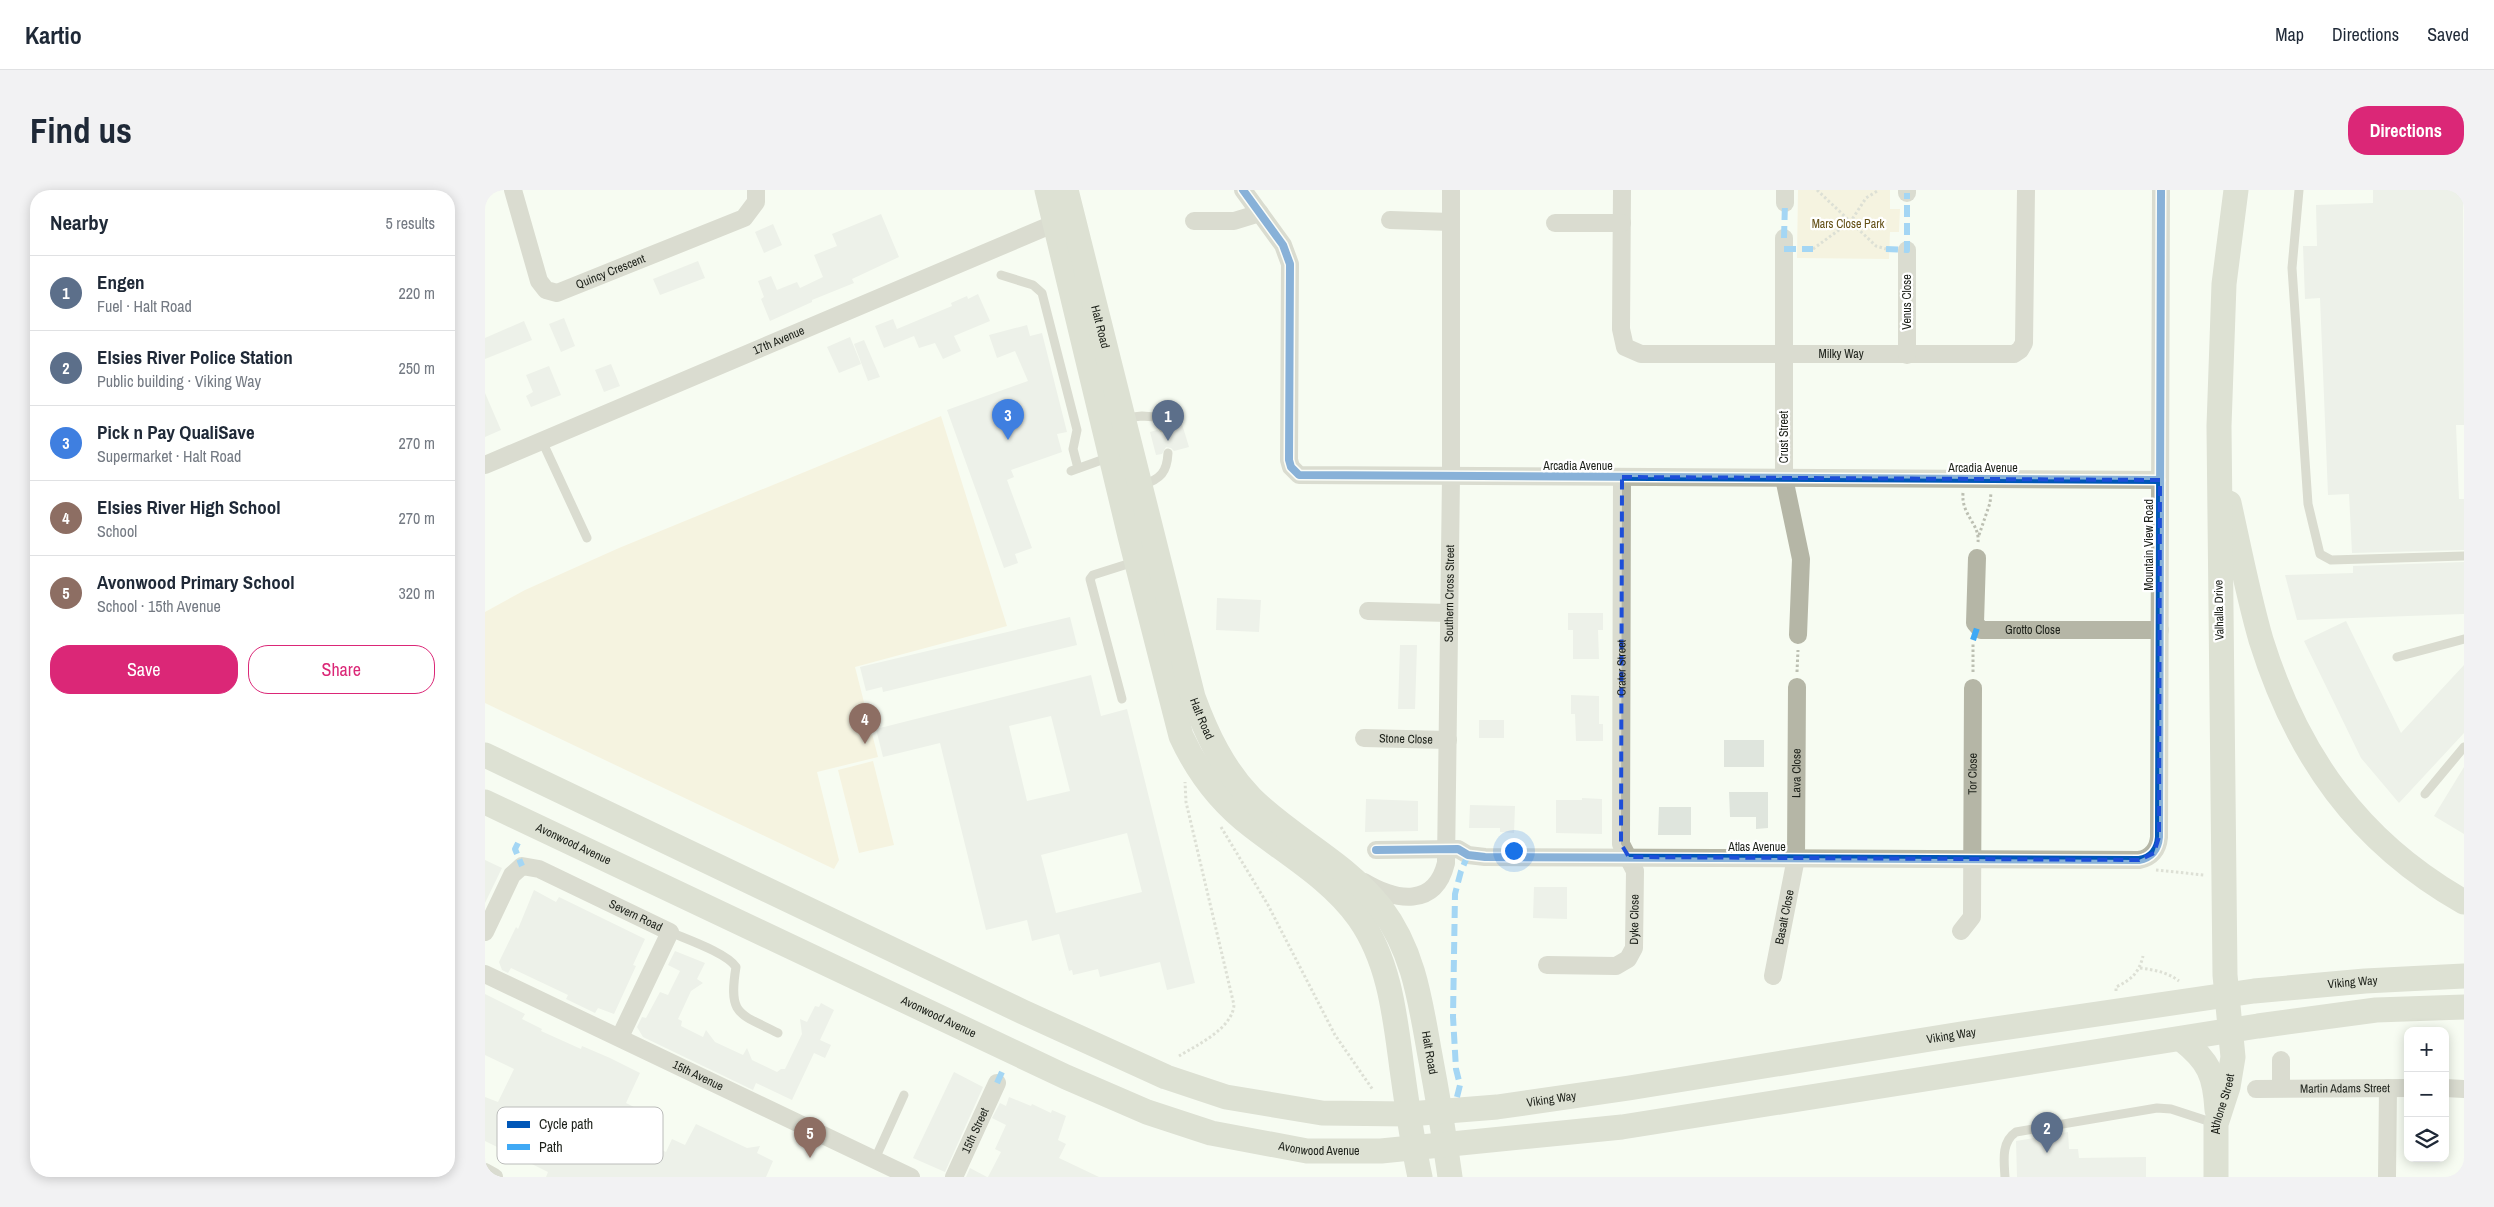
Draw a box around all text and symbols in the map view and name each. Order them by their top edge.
text: Kartio [25,19,82,51]
text: Map [2275,22,2304,47]
text: Directions [2332,22,2399,47]
text: Saved [2427,22,2469,47]
button: Directions [2348,106,2464,155]
text: Find us [30,107,132,154]
text: Nearby [50,208,108,237]
text: 5 results [385,212,435,234]
park label: Mars Close Park [1812,216,1884,232]
street label: Quincy Crescent [573,250,648,293]
text: Engen [97,269,145,295]
street label: Venus Close [1899,274,1915,330]
text: 1 [62,282,70,304]
text: 220 m [399,282,435,304]
text: Fuel · Halt Road [97,295,192,317]
street label: Halt Road [1087,304,1113,350]
street label: 17th Avenue [750,322,807,358]
text: Elsies River Police Station [97,344,293,370]
street label: Milky Way [1819,346,1864,362]
text: 2 [62,357,70,379]
text: 250 m [399,357,435,379]
text: Public building · Viking Way [97,370,261,392]
pin: 3 [992,399,1024,440]
pin: 1 [1152,400,1184,441]
street label: Crust Street [1776,410,1792,463]
text: Pick n Pay QualiSave [97,419,255,445]
text: 3 [62,432,70,454]
text: 270 m [399,432,435,454]
text: Supermarket · Halt Road [97,445,241,467]
street label: Arcadia Avenue [1542,458,1613,474]
street label: Arcadia Avenue [1947,460,2018,476]
text: Elsies River High School [97,494,281,520]
street label: Mountain View Road [2141,499,2157,591]
text: 4 [62,507,70,529]
text: 270 m [399,507,435,529]
text: School [97,520,137,542]
street label: Southern Cross Street [1441,544,1458,642]
text: Avonwood Primary School [97,569,295,595]
street label: Valhalla Drive [2210,580,2228,640]
text: 5 [62,582,70,604]
text: 320 m [399,582,435,604]
text: School · 15th Avenue [97,595,221,617]
street label: Grotto Close [2005,622,2060,638]
street label: Crater Street [1613,639,1630,696]
button: Save [50,645,238,694]
button: Share [248,645,435,694]
street label: Halt Road [1186,696,1218,742]
pin: 4 [849,703,881,744]
street label: Stone Close [1379,730,1433,748]
street label: Lava Close [1788,749,1805,798]
street label: Tor Close [1965,753,1981,795]
street label: Avonwood Avenue [532,819,614,869]
your location [1501,838,1527,864]
street label: Atlas Avenue [1727,839,1786,855]
street label: Basalt Close [1771,888,1798,946]
street label: Dyke Close [1626,894,1643,945]
street label: Severn Road [606,896,665,935]
street label: Viking Way [2327,972,2378,992]
street label: Avonwood Avenue [898,992,979,1041]
street label: Viking Way [1925,1024,1977,1047]
map controls [2404,1027,2449,1162]
button: + [2404,1027,2449,1072]
street label: Halt Road [1418,1030,1441,1076]
street label: 15th Avenue [670,1057,726,1095]
street label: Athlone Street [2208,1072,2238,1135]
button: − [2404,1072,2449,1117]
street label: Martin Adams Street [2300,1080,2390,1097]
street label: Viking Way [1525,1088,1577,1111]
street label: 15th Street [958,1105,993,1156]
legend [497,1107,663,1164]
pin: 2 [2031,1112,2063,1153]
text: Cycle path [539,1115,593,1133]
pin: 5 [794,1117,826,1158]
button: layers [2404,1117,2449,1162]
text: Path [539,1138,563,1156]
street label: Avonwood Avenue [1276,1138,1360,1159]

